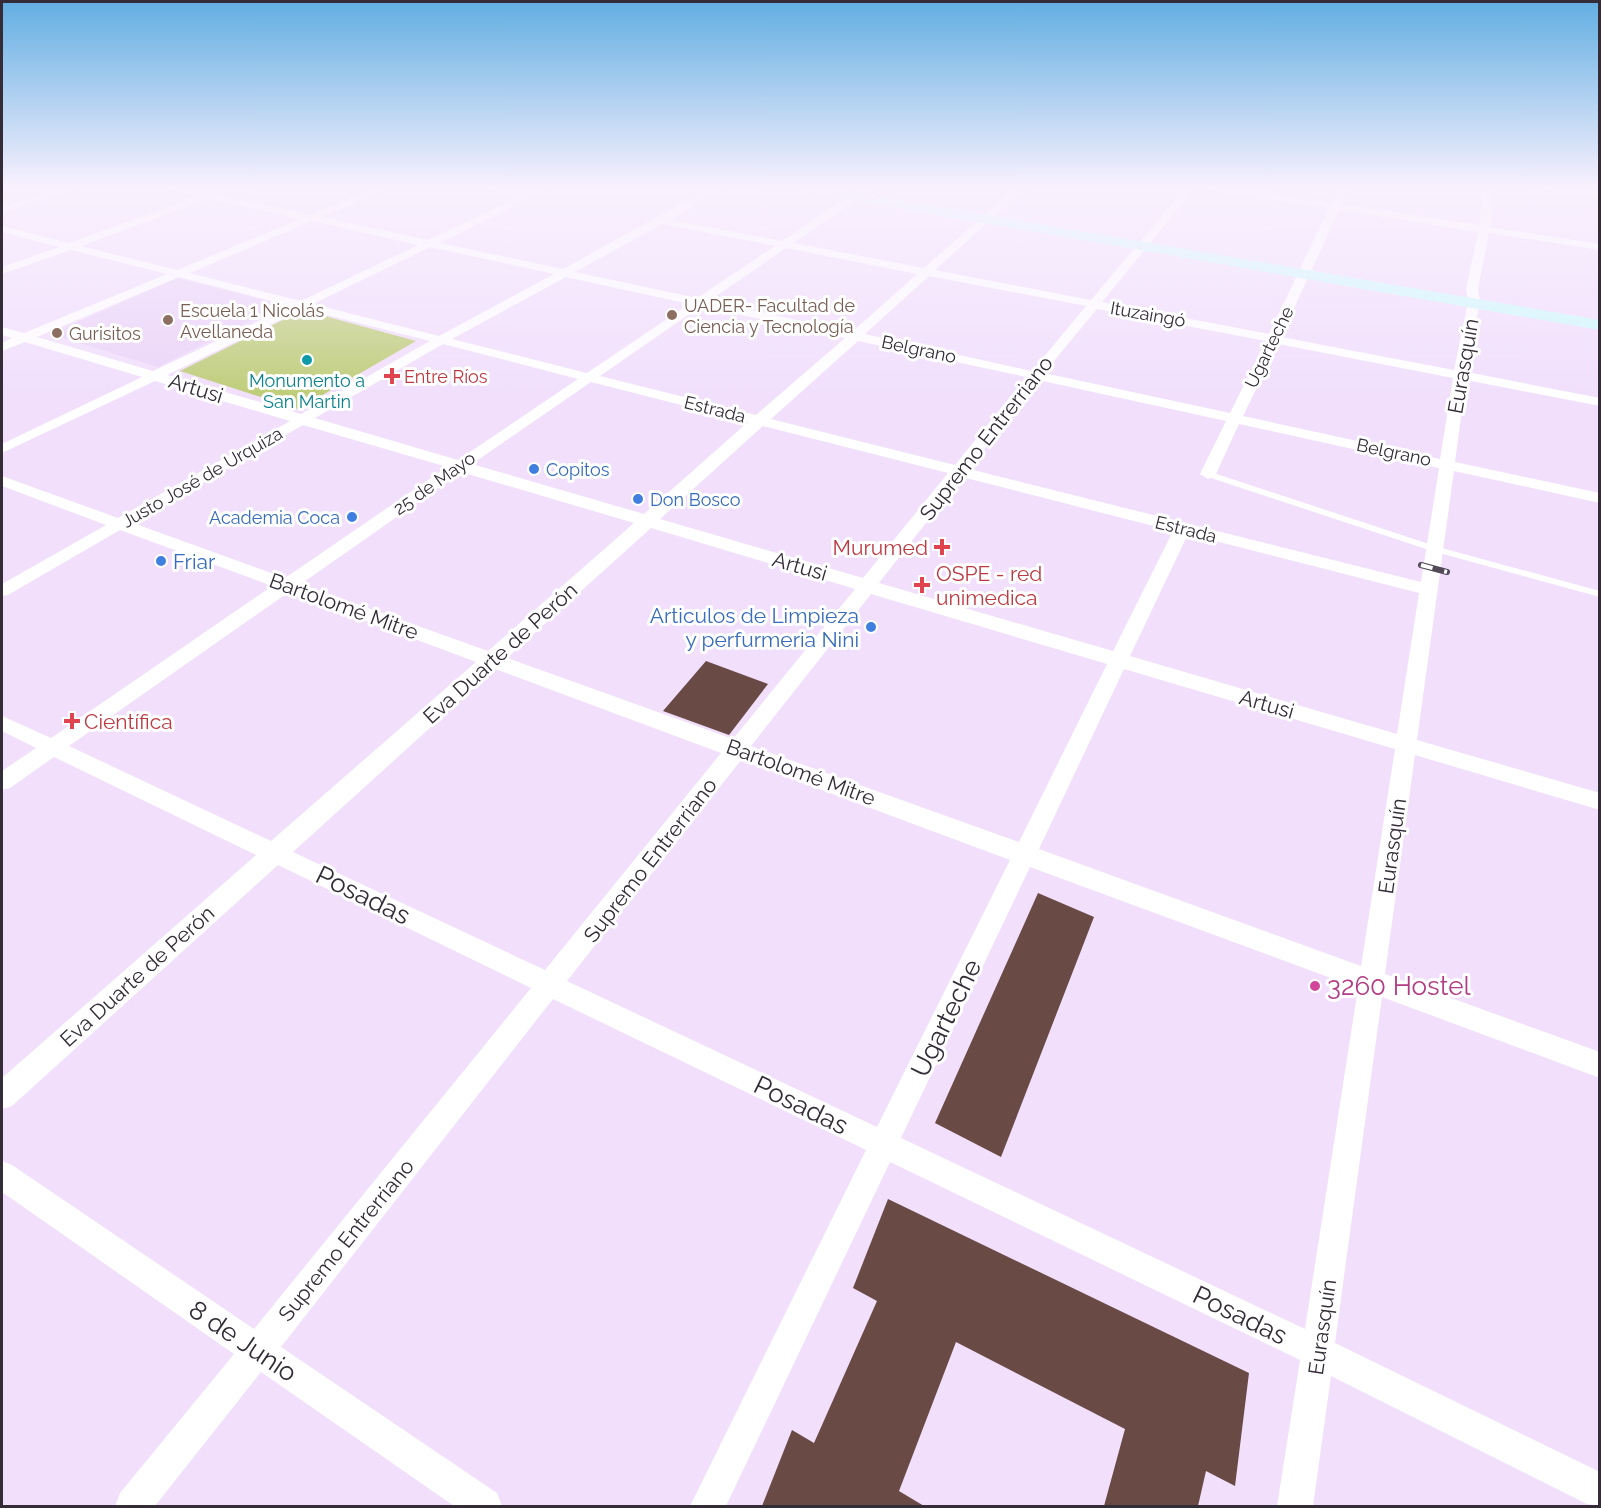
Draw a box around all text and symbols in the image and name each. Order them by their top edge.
place label: UADER- Facultad de Ciencia y Tecnología [684,295,856,337]
street label: Ituzaingó [1109,297,1188,331]
place label: Escuela 1 Nicolás Avellaneda [180,300,324,342]
street label: Ugarteche [1240,302,1298,391]
marker: UADER- Facultad de Ciencia y Tecnología [665,308,679,322]
marker: Escuela 1 Nicolás Avellaneda [161,313,175,327]
street label: Eurasquín [1442,316,1484,416]
place label: Gurisitos [69,323,141,344]
marker: Gurisitos [50,326,64,340]
street label: Belgrano [880,331,959,367]
street label: Supremo Entrerriano [914,351,1058,525]
marker: Monumento a San Martin [300,353,314,367]
place label: Entre Ríos [404,366,488,387]
street label: Artusi [166,368,226,408]
marker: Entre Ríos [385,369,399,383]
place label: Monumento a San Martin [249,370,365,412]
street label: Estrada [682,391,748,427]
street label: Justo José de Urquiza [118,422,286,532]
street label: Belgrano [1355,434,1434,470]
street label: 25 de Mayo [389,447,479,519]
place label: Copitos [546,459,610,480]
marker: Copitos [527,462,541,476]
place label: Don Bosco [650,489,741,510]
marker: Don Bosco [631,492,645,506]
place label: Academia Coca [209,507,340,528]
marker: Academia Coca [345,510,359,524]
street label: Estrada [1153,511,1219,547]
place label: Murumed [833,535,928,560]
marker: Murumed [933,538,951,556]
street label: Artusi [770,546,830,586]
place label: Friar [173,549,216,574]
marker: Friar [154,554,168,568]
place label: OSPE - red unimedica [936,561,1042,610]
street label: Bartolomé Mitre [266,567,422,645]
marker: OSPE - red unimedica [913,576,931,594]
street label: Eva Duarte de Perón [418,577,582,729]
place label: Articulos de Limpieza y perfurmeria Nini [650,603,859,652]
marker: Articulos de Limpieza y perfurmeria Nini [864,620,878,634]
street label: Artusi [1237,684,1297,724]
place label: Científica [84,709,173,734]
marker: Científica [65,714,79,728]
street label: Bartolomé Mitre [723,733,879,811]
street label: Supremo Entrerriano [578,773,722,947]
street label: Eurasquín [1373,797,1411,895]
street label: Posadas [311,859,415,931]
street label: Eva Duarte de Perón [55,900,219,1052]
street label: Ugarteche [905,954,987,1082]
place label: 3260 Hostel [1327,971,1471,1001]
marker: 3260 Hostel [1308,979,1322,993]
street label: Posadas [749,1069,853,1141]
street label: Supremo Entrerriano [273,1154,419,1326]
street label: Eurasquín [1303,1278,1341,1376]
street label: Posadas [1188,1279,1292,1351]
street label: 8 de Junio [183,1294,303,1388]

